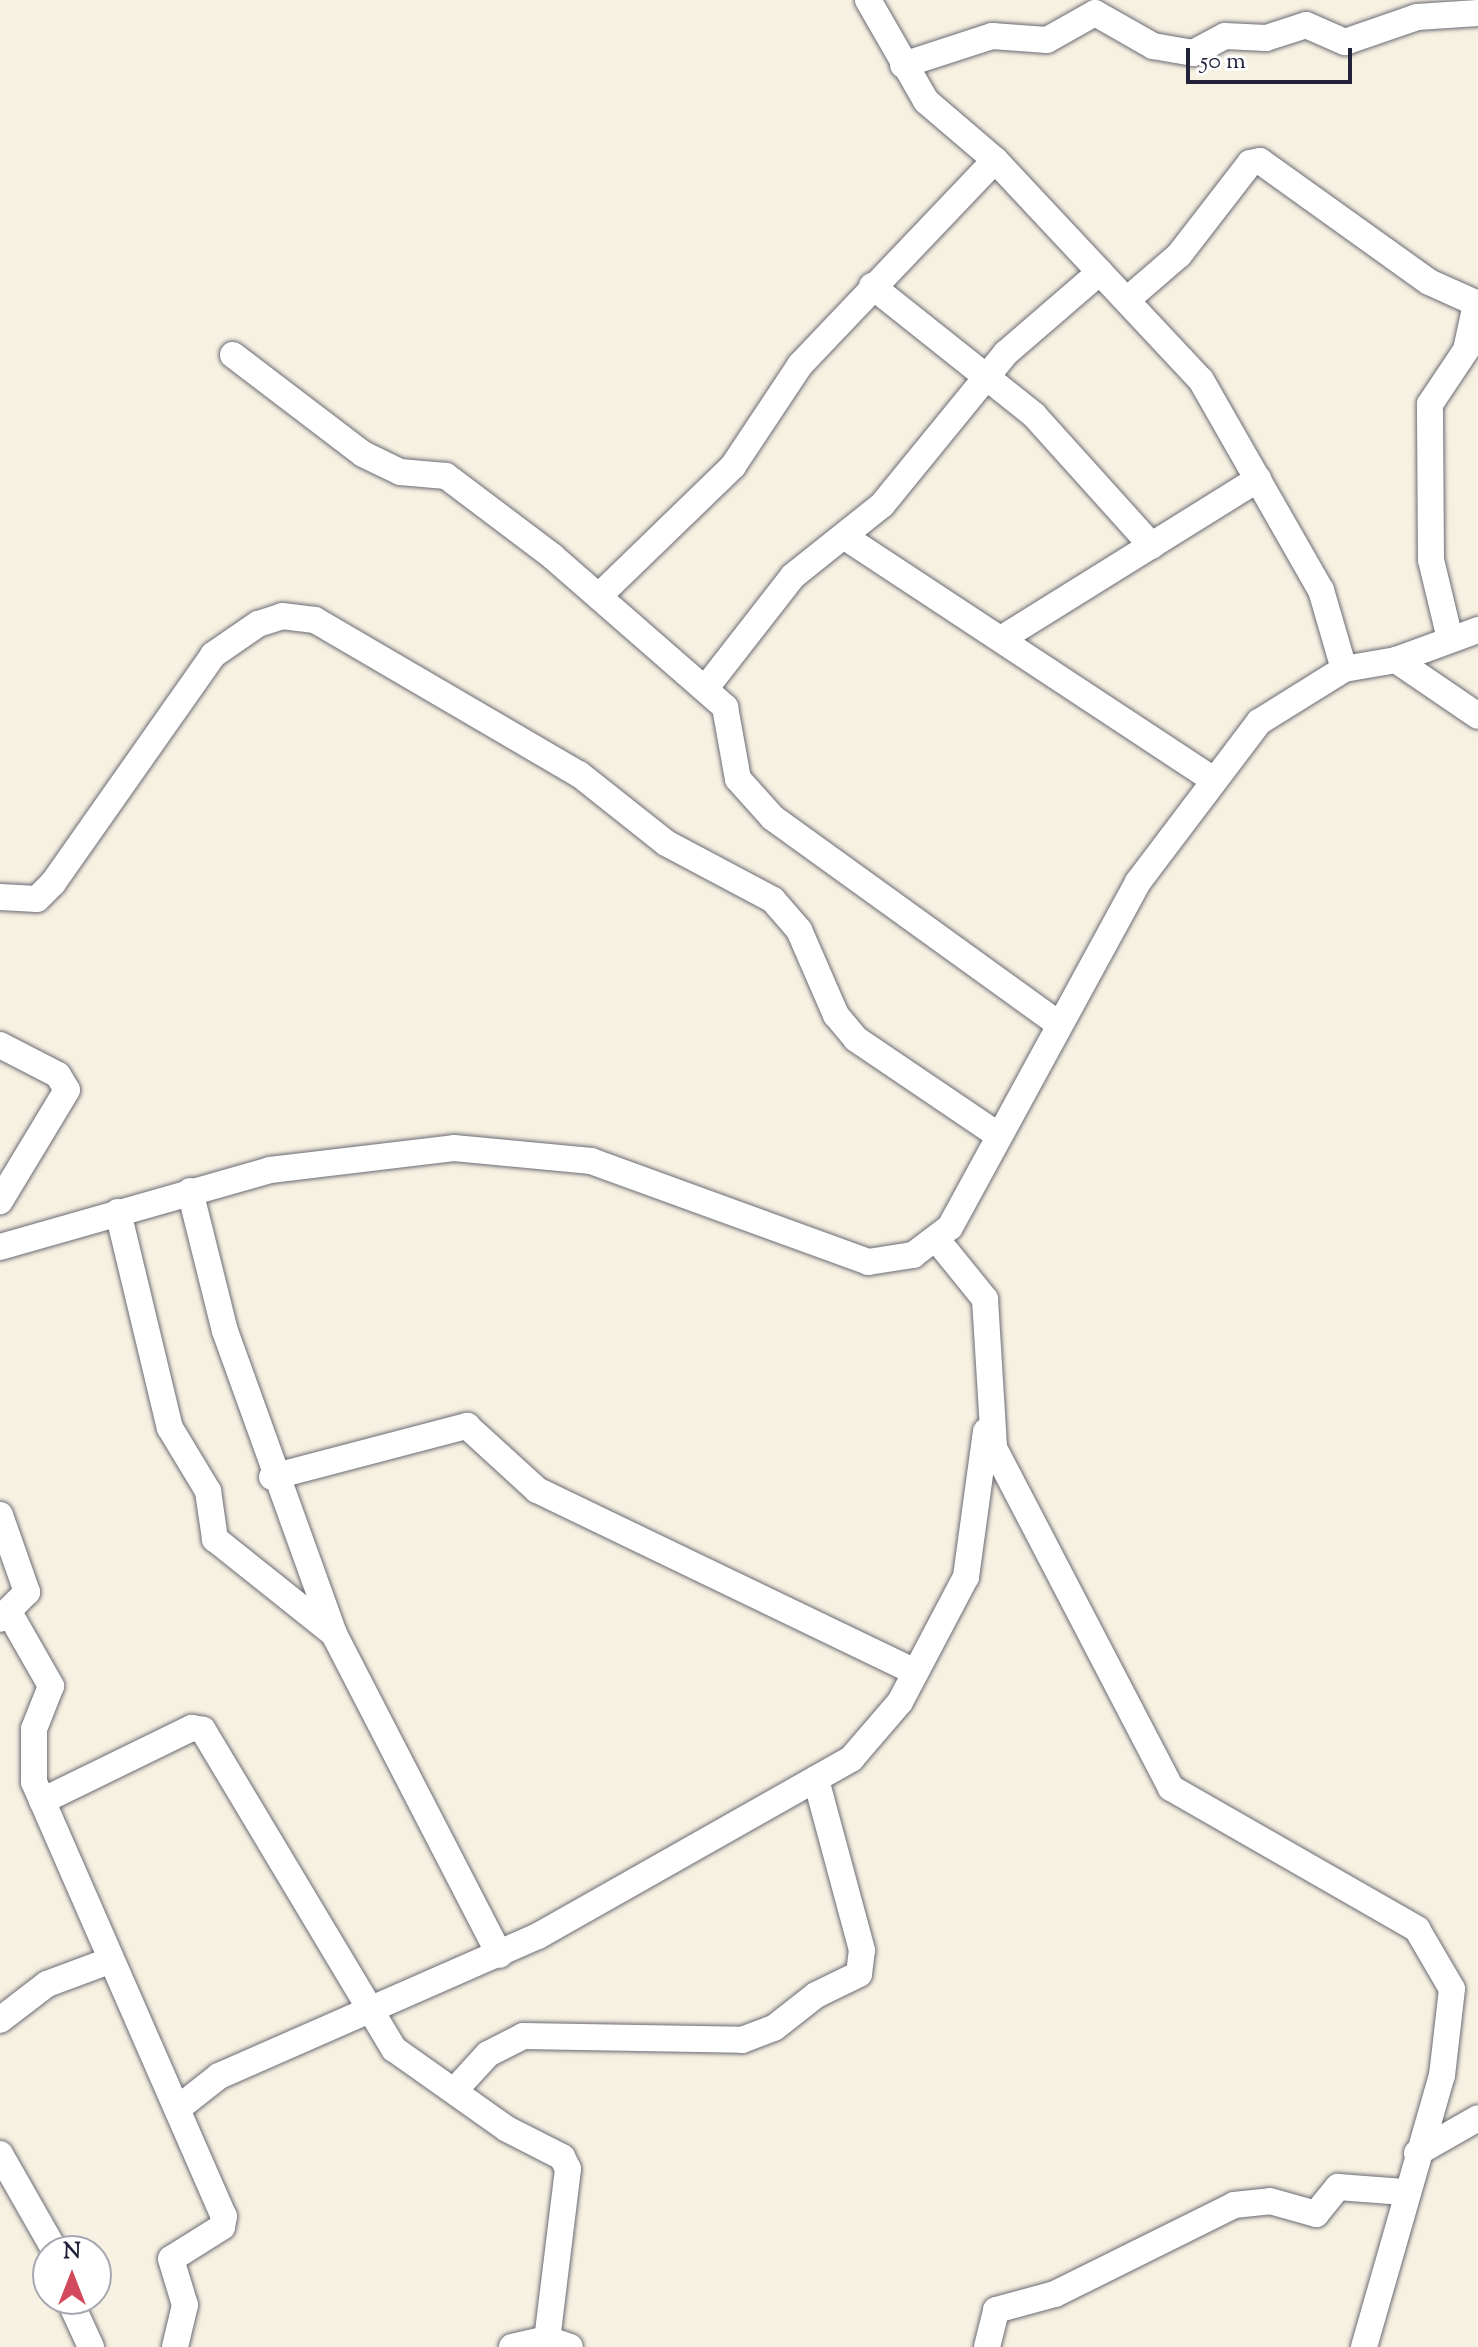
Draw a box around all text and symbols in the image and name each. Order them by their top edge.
scale bar [1190,32,1356,82]
text: 50 m [1200,45,1246,79]
north arrow [32,2235,112,2315]
text: N [63,2237,81,2269]

